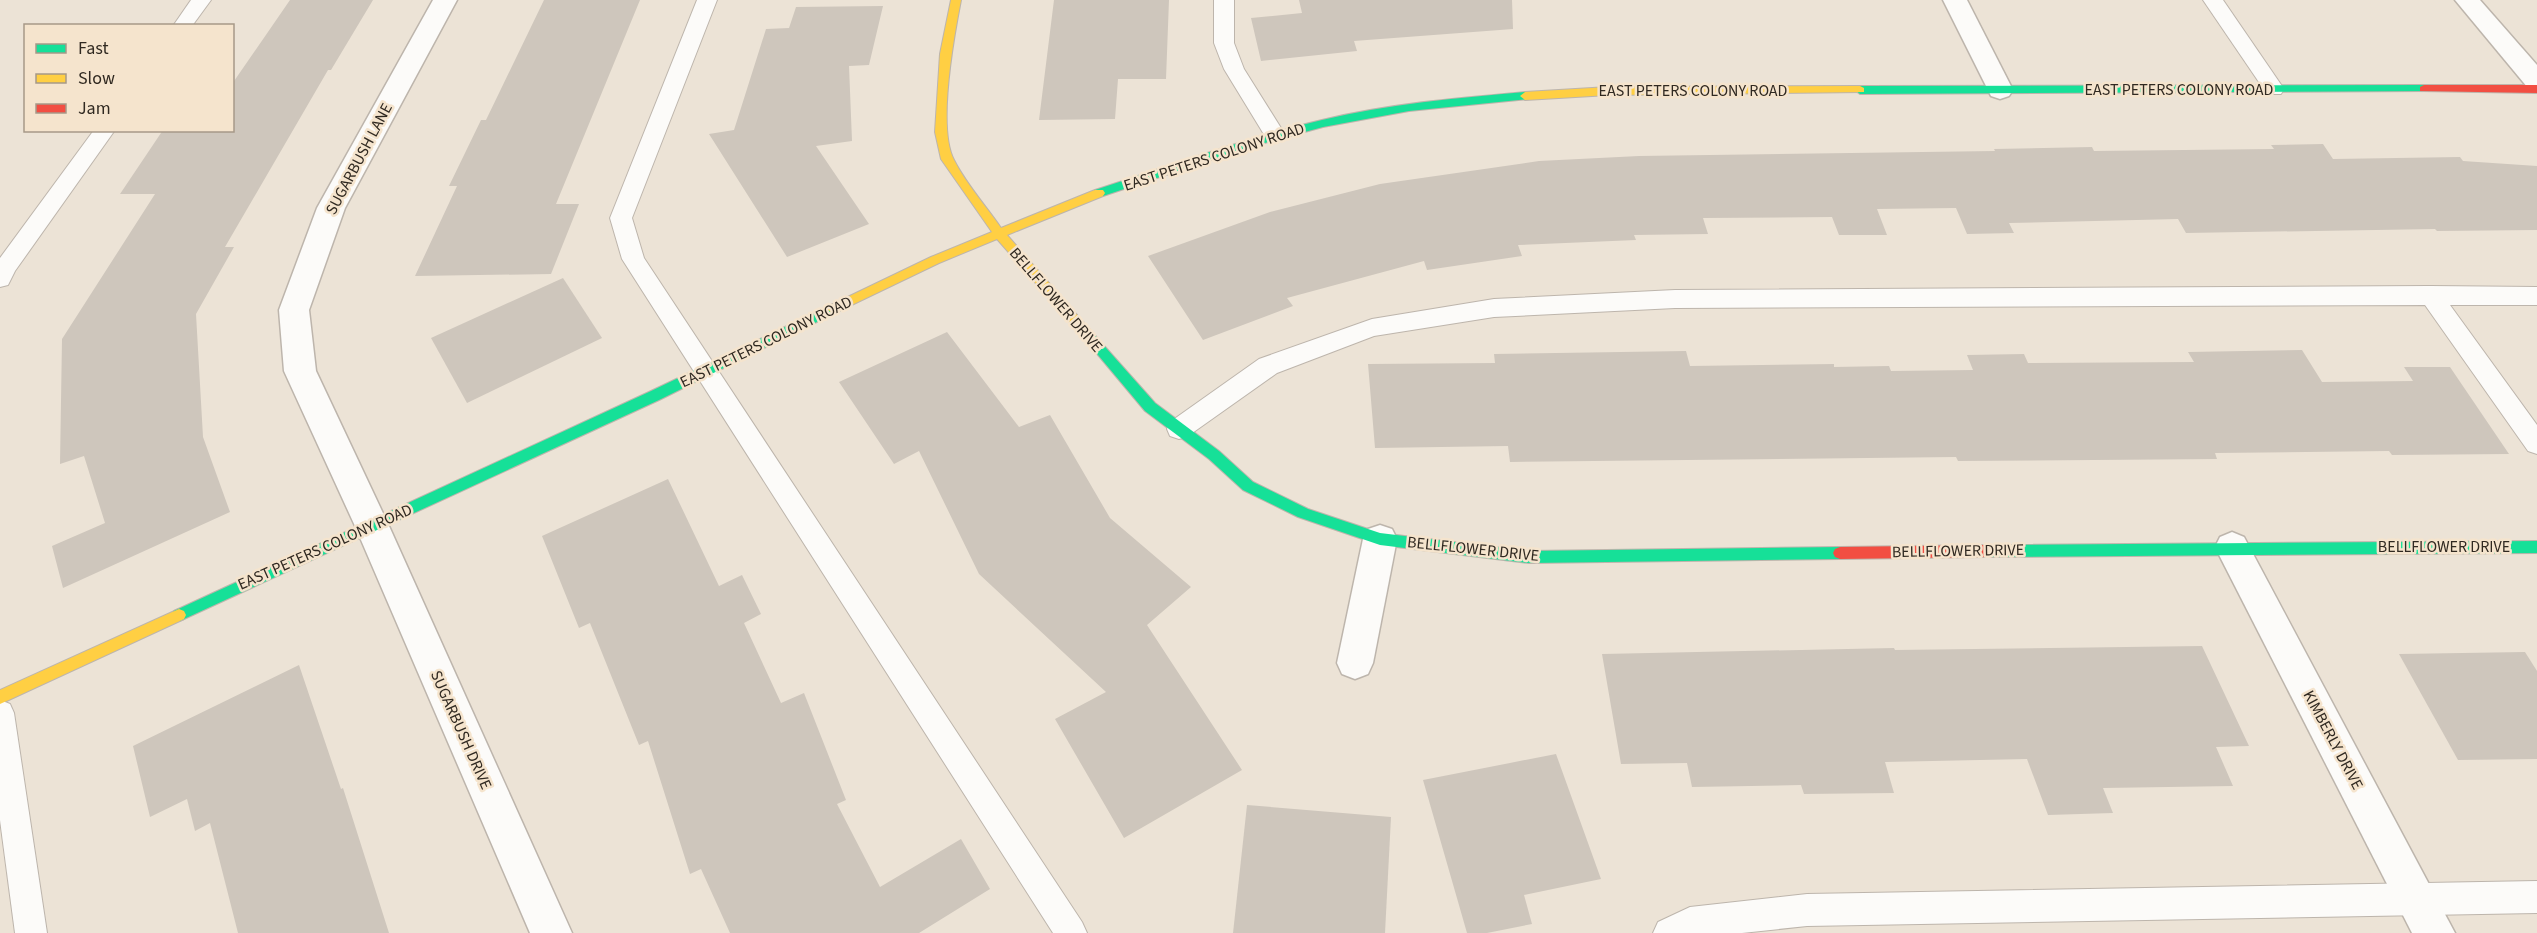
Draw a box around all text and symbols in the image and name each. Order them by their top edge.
legend [24,24,234,132]
text: Fast [78,36,109,61]
text: Slow [78,66,115,91]
street label: EAST PETERS COLONY ROAD [2085,79,2274,101]
street label: EAST PETERS COLONY ROAD [1599,80,1788,102]
text: Jam [78,96,111,121]
street label: SUGARBUSH LANE [320,99,398,219]
street label: EAST PETERS COLONY ROAD [1121,117,1307,197]
street label: BELLFLOWER DRIVE [1004,243,1108,357]
street label: EAST PETERS COLONY ROAD [676,291,856,393]
street label: EAST PETERS COLONY ROAD [234,498,416,595]
street label: BELLFLOWER DRIVE [1406,531,1540,567]
street label: BELLFLOWER DRIVE [2378,536,2510,558]
street label: BELLFLOWER DRIVE [1892,539,2024,563]
street label: SUGARBUSH DRIVE [425,667,497,793]
street label: KIMBERLY DRIVE [2298,687,2368,793]

